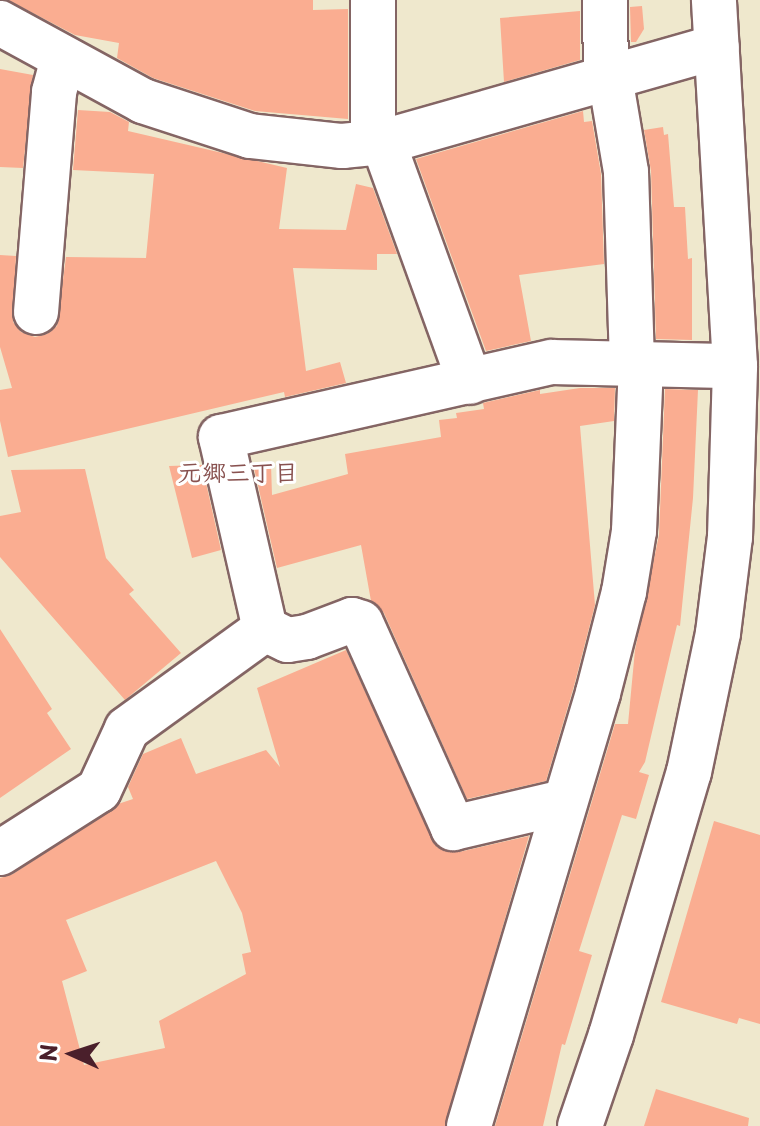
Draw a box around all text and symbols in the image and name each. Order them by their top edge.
district label: 元郷三丁目 [178,458,298,486]
north arrow [32,1014,112,1094]
text: N [31,1043,64,1062]

